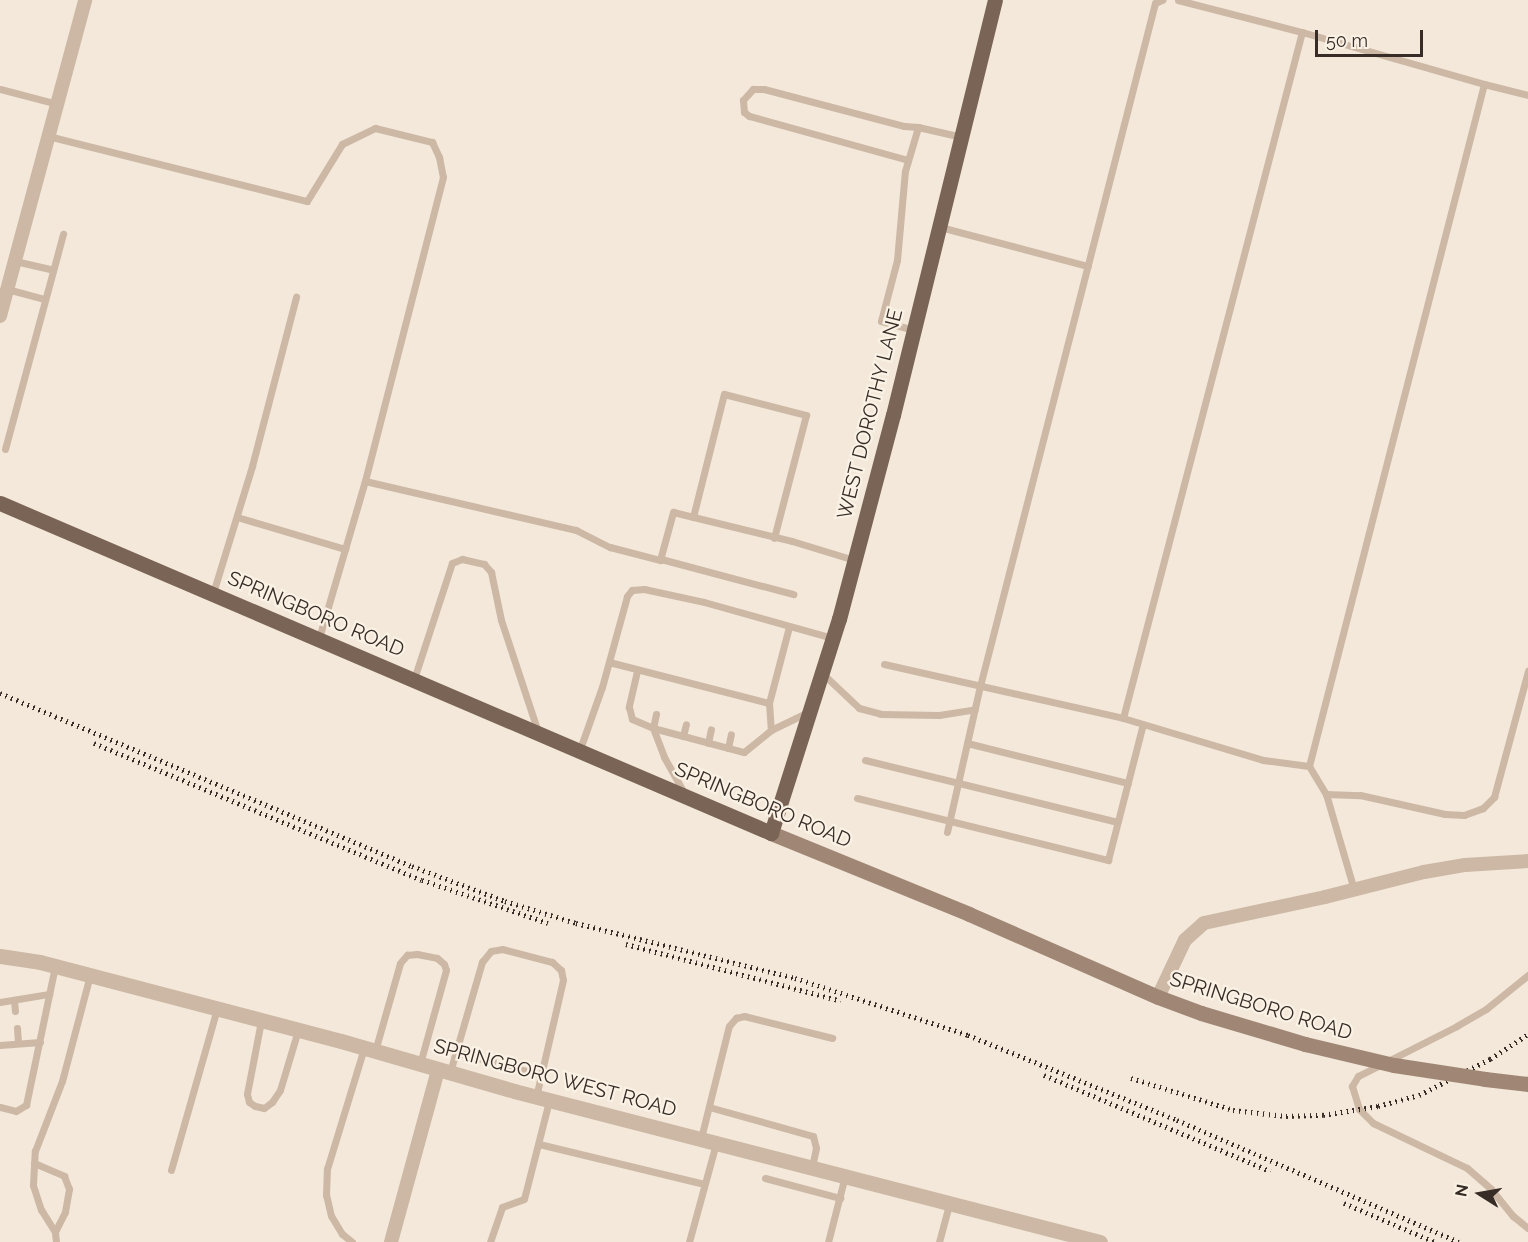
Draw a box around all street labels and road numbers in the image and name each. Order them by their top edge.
street label: WEST DOROTHY LANE [832,306,908,522]
street label: SPRINGBORO ROAD [224,566,408,662]
street label: SPRINGBORO ROAD [671,757,855,853]
street label: SPRINGBORO ROAD [1167,967,1355,1045]
street label: SPRINGBORO WEST ROAD [430,1034,680,1122]

